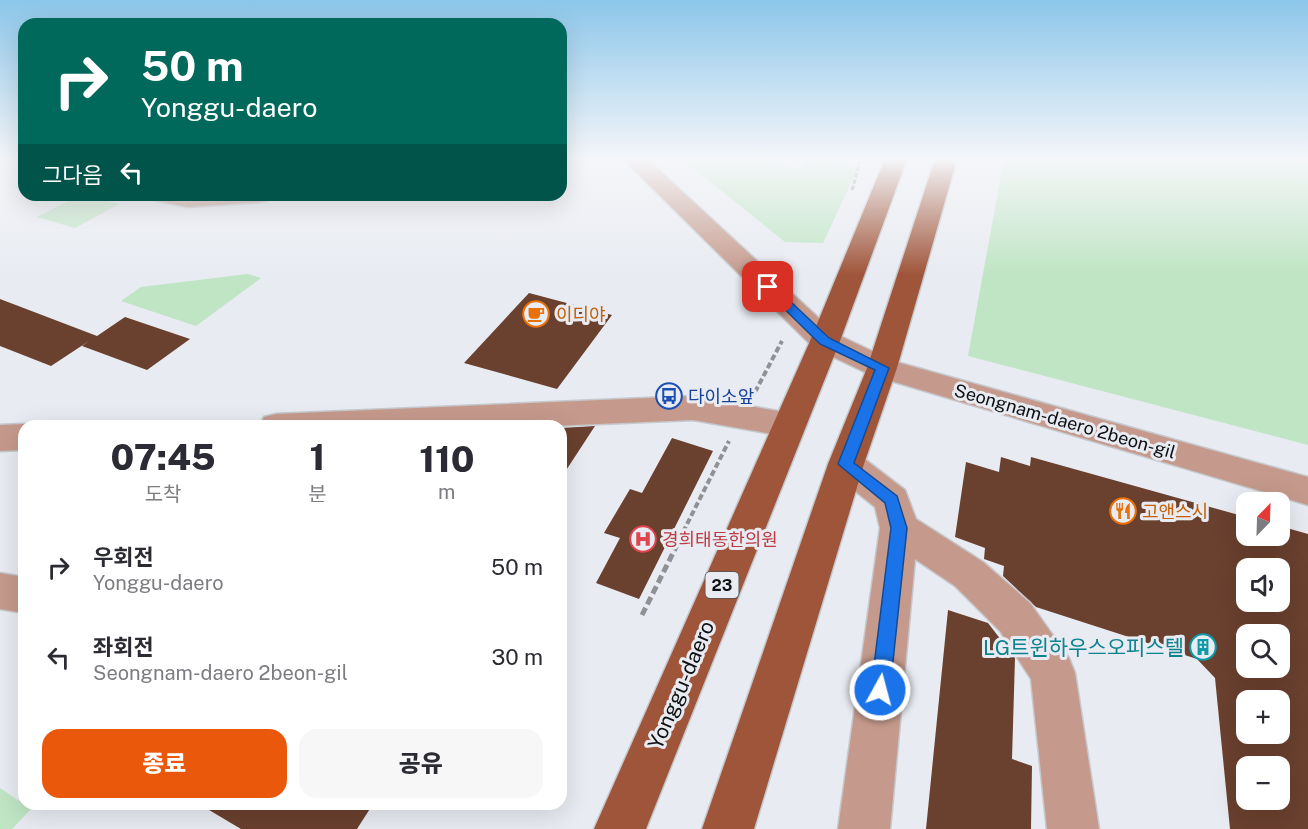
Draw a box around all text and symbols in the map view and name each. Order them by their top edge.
text: 50 m [141,41,244,90]
icon: right [42,42,120,120]
text: Yonggu-daero [141,91,317,123]
icon: left [115,156,148,189]
text: 그다음 [42,162,103,188]
pin [742,261,793,312]
icon: arrive [751,270,784,303]
cafe icon: 이디야 [521,299,551,329]
place label: 이디야 [556,304,606,325]
street label: Seongnam-daero 2beon-gil [952,379,1178,463]
bus stop icon: 다이소앞 [654,381,684,411]
place label: 다이소앞 [688,386,754,407]
text: 07:45 [111,436,216,478]
text: 1 [309,436,325,478]
text: 110 [419,438,474,480]
text: m [438,480,455,504]
text: 도착 [145,482,181,506]
text: 분 [308,482,327,506]
north arrow [1236,492,1290,546]
map controls [1236,492,1290,810]
restaurant icon: 고앤스시 [1108,496,1138,526]
place label: 고앤스시 [1142,501,1208,522]
hospital icon: 경희태동한의원 [628,524,658,554]
place label: 경희태동한의원 [662,529,778,550]
text: 우회전 [93,544,154,570]
icon: right [42,551,75,584]
text: 50 m [491,554,543,580]
button: sound [1236,558,1290,612]
text: Yonggu-daero [93,571,224,595]
road number: 23 [706,572,738,598]
street label: Yonggu-daero [643,617,719,753]
button: search [1236,624,1290,678]
building icon: LG트윈하우스오피스텔 [1188,632,1218,662]
text: 좌회전 [93,634,154,660]
place label: LG트윈하우스오피스텔 [983,635,1184,660]
icon: left [42,641,75,674]
text: 30 m [491,644,543,670]
position arrow [848,658,912,722]
text: Seongnam-daero 2beon-gil [93,661,348,685]
button: + [1236,690,1290,744]
button: 종료 [42,729,287,798]
button: 공유 [299,729,543,798]
button: − [1236,756,1290,810]

